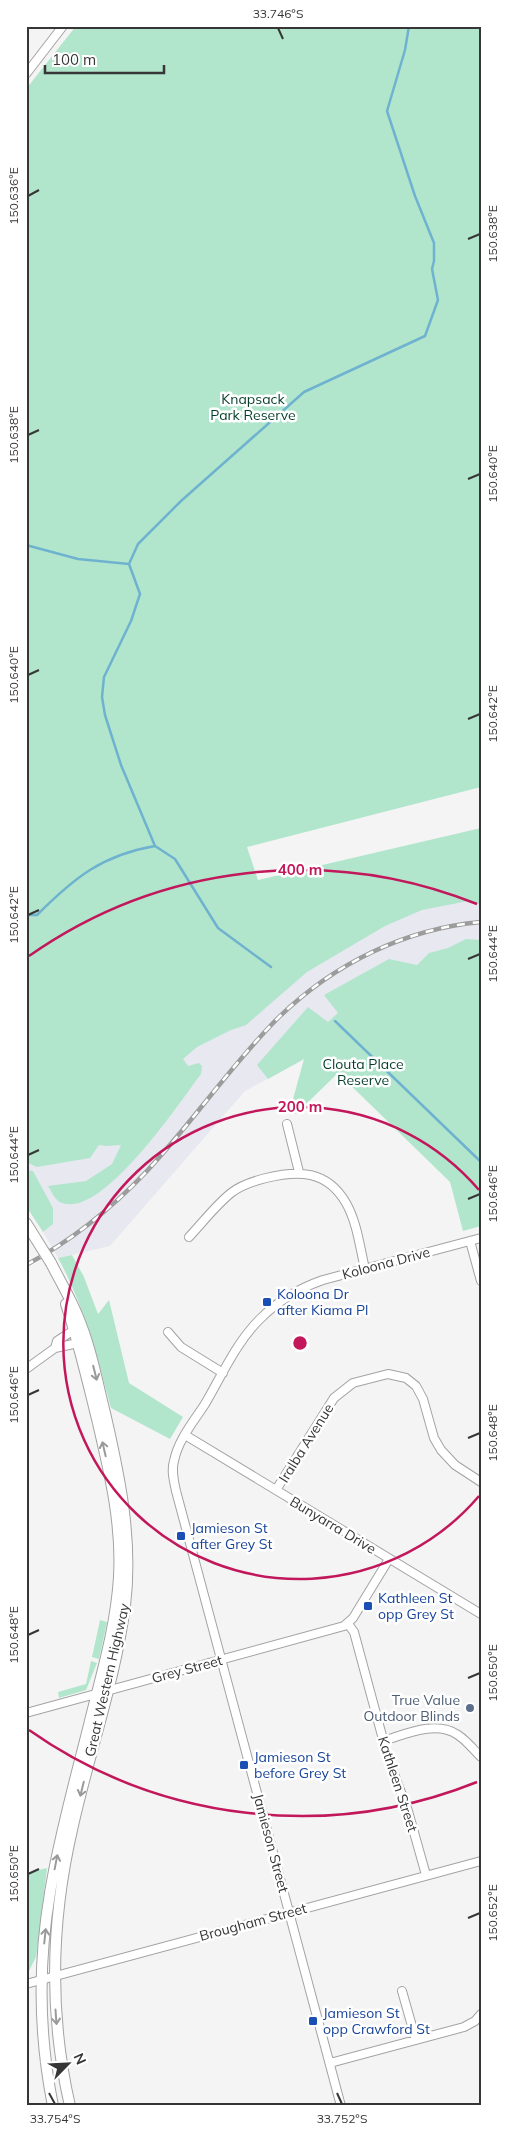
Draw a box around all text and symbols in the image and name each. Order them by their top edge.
text: 33.746°S [253,6,303,21]
scale bar [45,42,164,74]
text: 100 m [52,50,96,69]
text: 150.636°E [6,167,21,225]
text: 150.638°E [485,205,500,263]
park label: Knapsack Park Reserve [210,390,296,424]
text: 150.638°E [6,406,21,464]
text: 150.640°E [485,445,500,503]
text: 150.640°E [6,646,21,704]
text: 150.642°E [485,685,500,743]
text: 400 m [278,860,322,879]
text: 150.642°E [6,886,21,944]
text: 150.644°E [485,925,500,983]
park label: Clouta Place Reserve [322,1055,404,1089]
text: 200 m [278,1097,322,1116]
text: 150.644°E [6,1126,21,1184]
text: 150.646°E [485,1165,500,1223]
street label: Koloona Drive [340,1243,432,1283]
place label: Koloona Dr after Kiama Pl [277,1285,368,1319]
marker: Koloona Dr after Kiama Pl [261,1296,273,1308]
centre of rings [291,1334,309,1352]
one-way arrow [91,1364,100,1380]
text: 150.646°E [6,1366,21,1424]
street label: Iralba Avenue [275,1400,337,1486]
text: 150.648°E [485,1404,500,1462]
one-way arrow [99,1441,108,1457]
street label: Bunyarra Drive [287,1492,379,1558]
place label: Jamieson St after Grey St [191,1519,273,1553]
marker: Jamieson St after Grey St [175,1530,187,1542]
place label: Kathleen St opp Grey St [378,1589,454,1623]
marker: Kathleen St opp Grey St [362,1600,374,1612]
street label: Great Western Highway [81,1601,134,1758]
text: 150.648°E [6,1606,21,1664]
text: 150.650°E [485,1644,500,1702]
street label: Grey Street [150,1651,224,1687]
place label: True Value Outdoor Blinds [363,1691,460,1725]
marker: True Value Outdoor Blinds [464,1702,476,1714]
street label: Kathleen Street [374,1734,422,1834]
place label: Jamieson St before Grey St [254,1748,346,1782]
marker: Jamieson St before Grey St [238,1759,250,1771]
one-way arrow [77,1780,86,1796]
street label: Jamieson Street [249,1792,293,1895]
text: 150.650°E [6,1845,21,1903]
one-way arrow [51,1854,61,1870]
text: 150.652°E [485,1884,500,1942]
street label: Brougham Street [197,1899,309,1945]
one-way arrow [40,1928,49,1944]
place label: Jamieson St opp Crawford St [323,2004,430,2038]
one-way arrow [52,2009,61,2025]
marker: Jamieson St opp Crawford St [307,2015,319,2027]
north arrow [42,2040,92,2090]
text: N [70,2050,90,2067]
text: 33.754°S [30,2111,80,2126]
text: 33.752°S [317,2111,367,2126]

